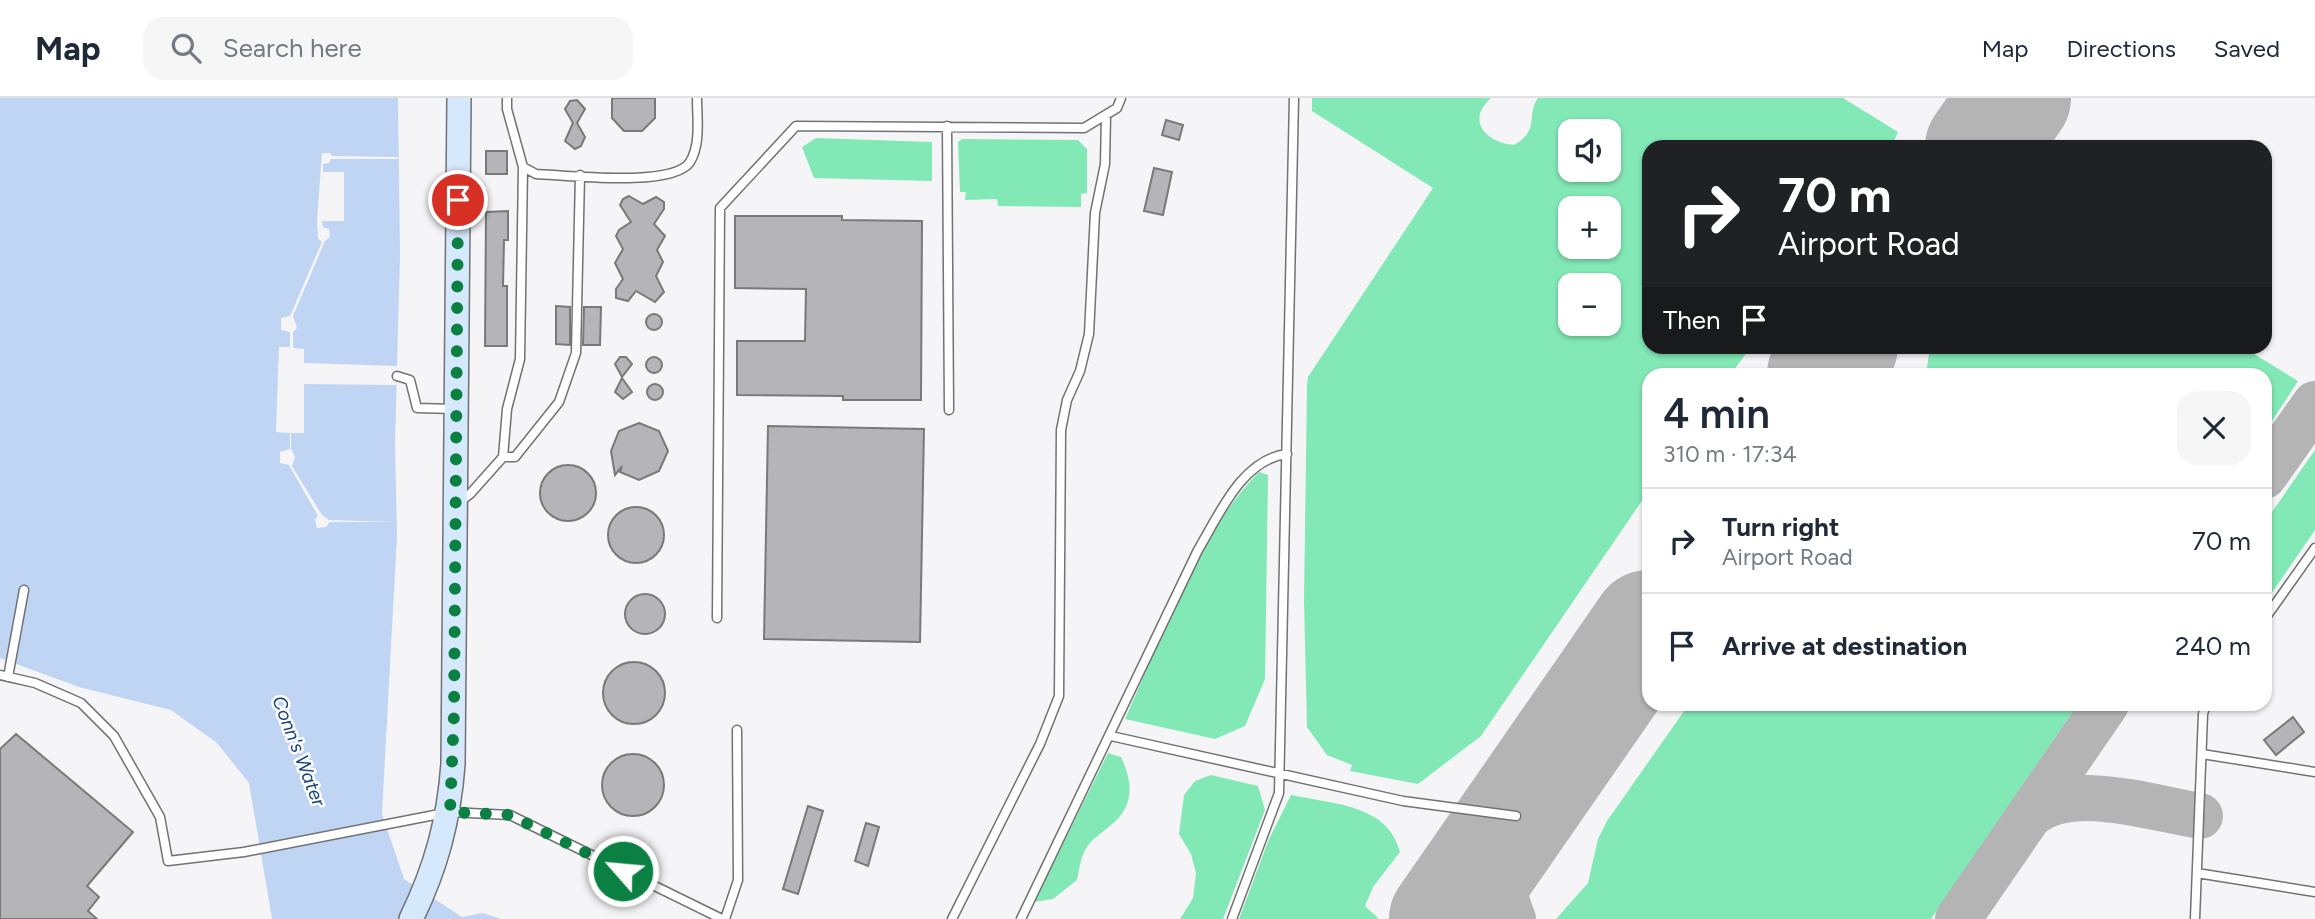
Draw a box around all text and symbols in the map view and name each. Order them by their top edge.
search box [143,17,633,80]
text: Map [35,29,101,68]
icon: search [167,29,205,67]
text: Search here [223,32,362,64]
text: Map [1982,34,2028,63]
text: Directions [2066,34,2176,63]
text: Saved [2214,34,2280,63]
map controls [1558,119,1621,336]
button: sound [1558,119,1621,182]
text: 70 m [1778,165,1891,224]
icon: right [1663,168,1754,259]
pin [428,170,488,230]
icon: arrive [439,181,477,219]
button: + [1558,196,1621,259]
text: Airport Road [1778,225,1960,263]
button: − [1558,273,1621,336]
icon: arrive [1735,301,1773,339]
text: Then [1663,304,1721,336]
text: 4 min [1663,388,1770,439]
button: close [2177,391,2251,465]
text: 310 m · 17:34 [1663,440,1797,468]
text: Turn right [1722,511,1839,543]
icon: right [1663,522,1701,560]
text: 70 m [2192,525,2251,557]
text: Airport Road [1722,543,1853,571]
icon: arrive [1663,627,1701,665]
text: Arrive at destination [1722,630,1967,662]
text: 240 m [2175,630,2251,662]
water label: Conn's Water [267,693,331,810]
position arrow [586,834,660,908]

